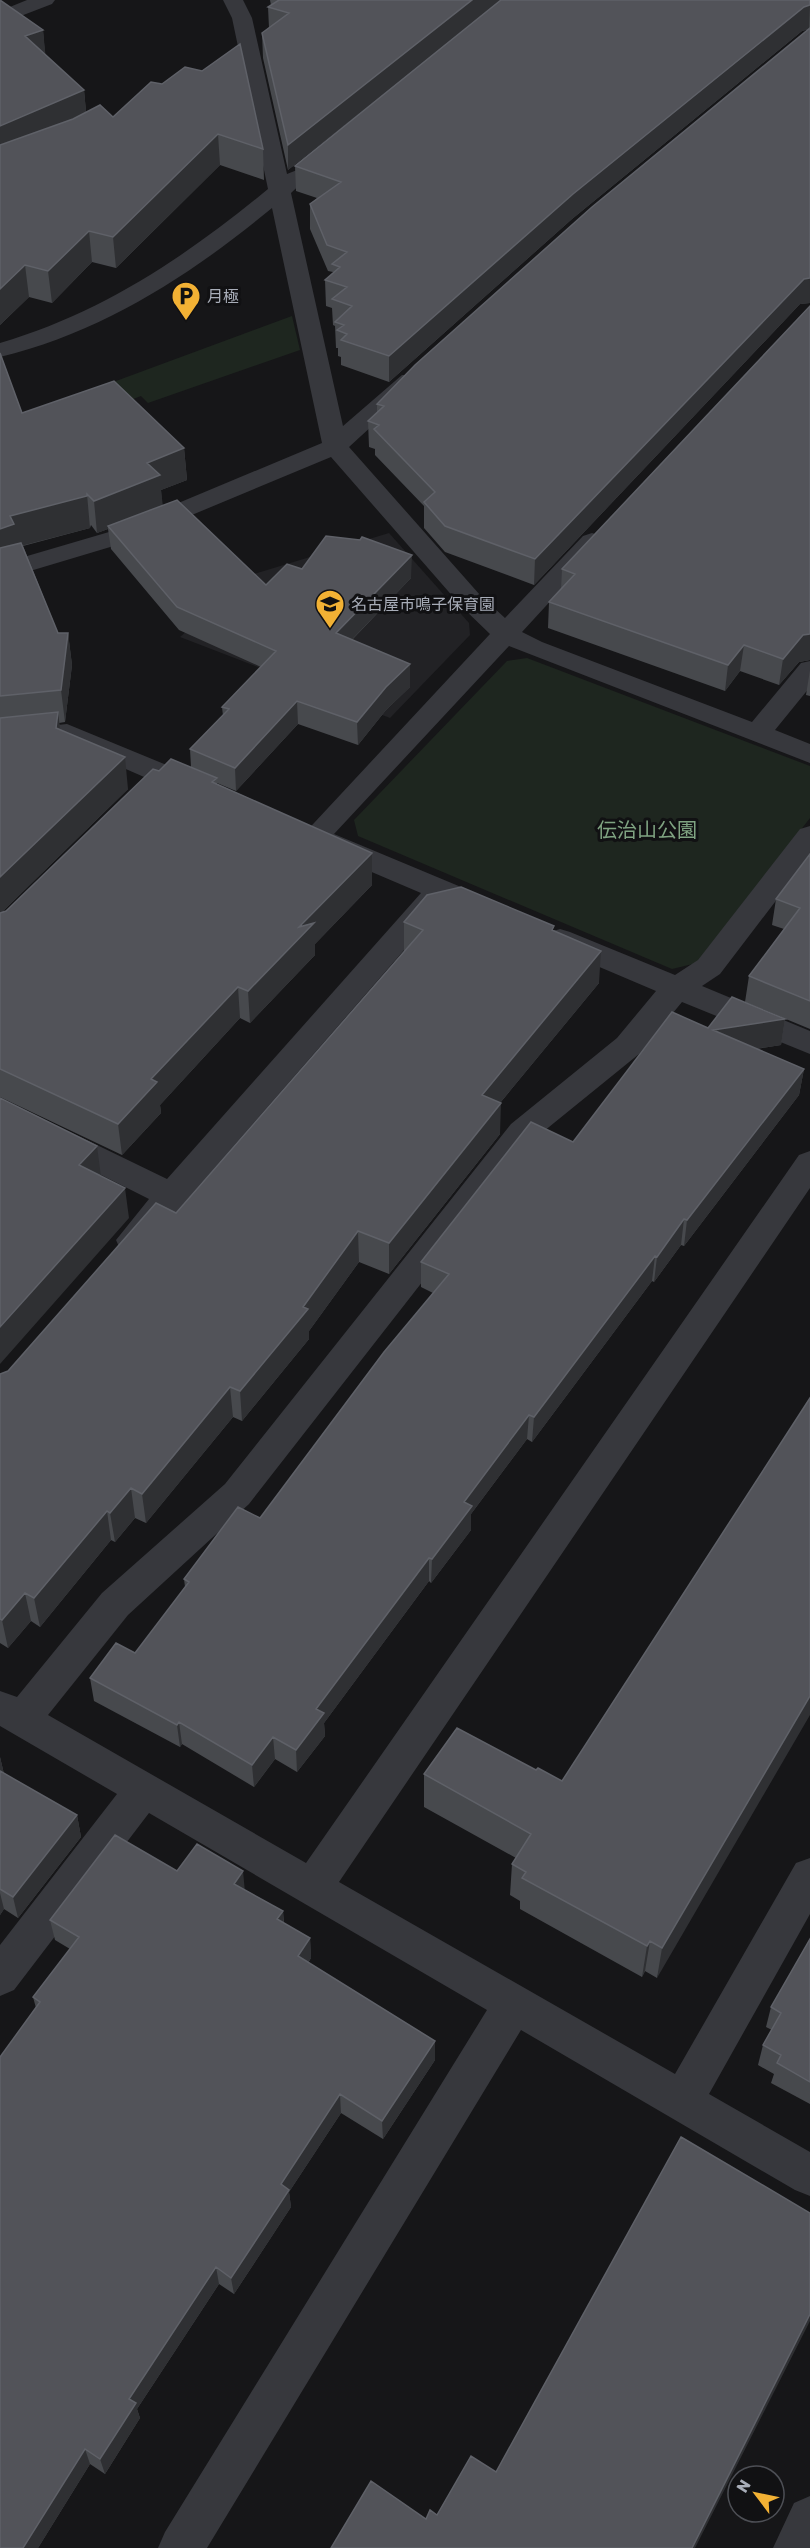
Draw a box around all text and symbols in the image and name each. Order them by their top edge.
parking icon: 月極 [170,280,202,322]
place label: 月極 [207,287,239,306]
school or university icon: 名古屋市鳴子保育園 [314,588,346,630]
place label: 名古屋市鳴子保育園 [351,595,495,614]
park label: 伝治山公園 [597,818,697,842]
north arrow [726,2464,786,2524]
text: N [733,2476,755,2496]

